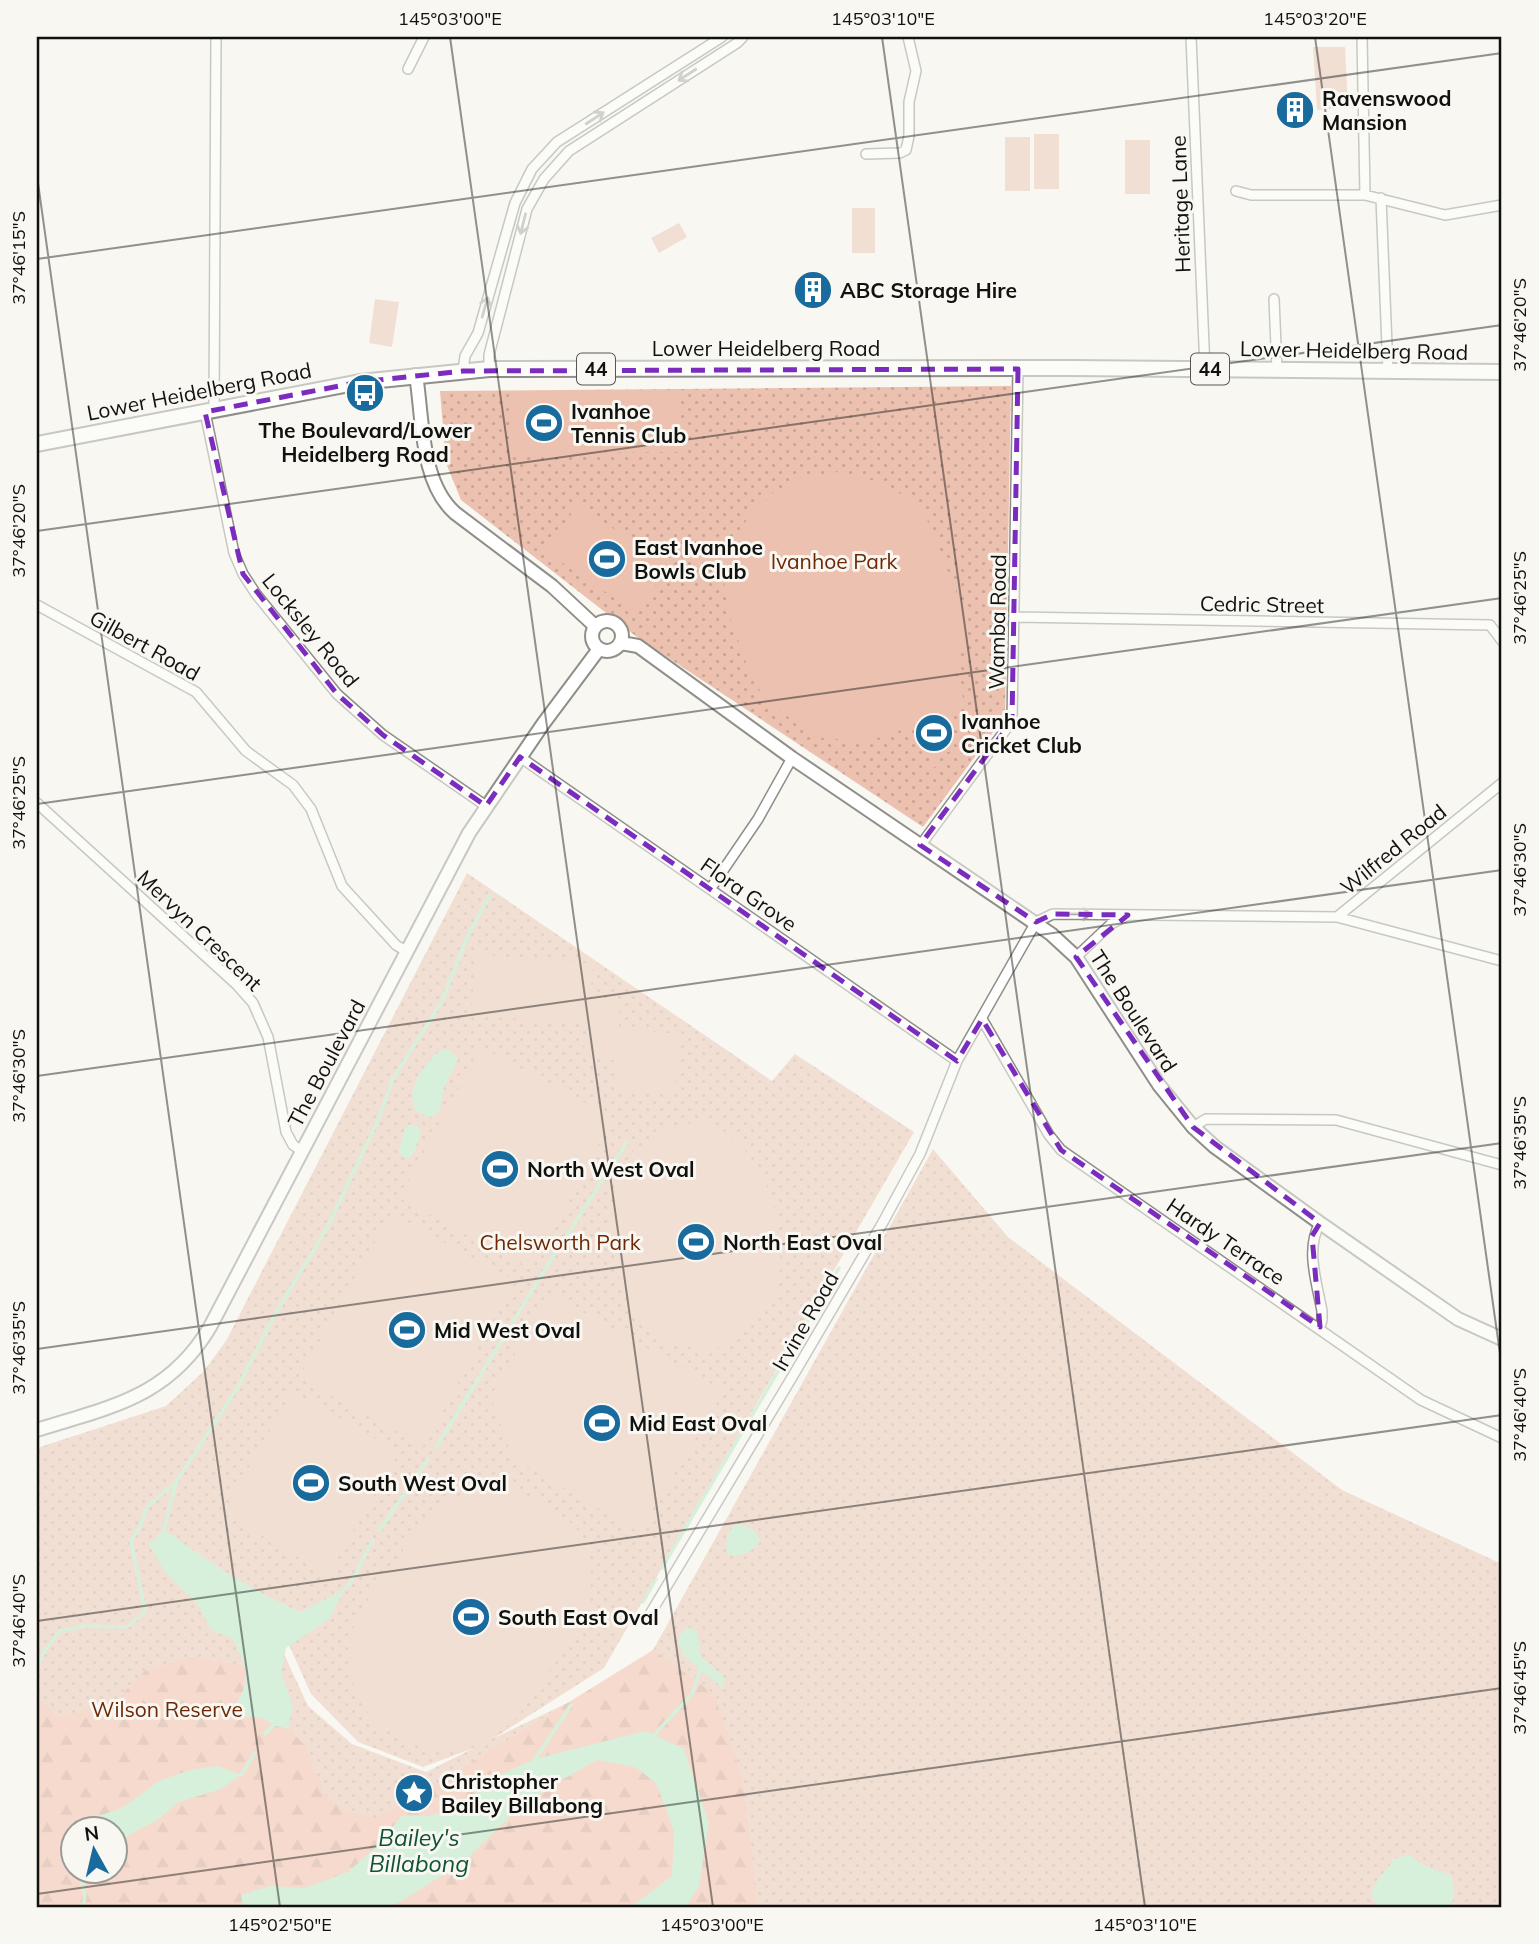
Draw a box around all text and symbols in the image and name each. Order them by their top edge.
text: 145°03'00"E [398,7,502,30]
text: 145°03'10"E [831,7,935,30]
text: 145°03'20"E [1263,7,1367,30]
one-way arrow [678,68,697,83]
place label: Ravenswood Mansion [1322,85,1451,135]
building icon: Ravenswood Mansion [1274,89,1316,131]
one-way arrow [584,111,604,125]
street label: Heritage Lane [1165,135,1195,273]
text: 37°46'15"S [7,211,30,305]
one-way arrow [516,212,529,235]
building icon: ABC Storage Hire [792,269,834,311]
place label: ABC Storage Hire [840,277,1017,303]
text: 37°46'20"S [1508,278,1531,372]
one-way arrow [480,296,493,318]
street label: Lower Heidelberg Road [652,335,880,361]
street label: Lower Heidelberg Road [1240,335,1468,365]
road number: 44 [577,354,615,384]
road number: 44 [1191,354,1229,384]
street label: Lower Heidelberg Road [84,356,314,426]
bus stop icon: The Boulevard/Lower Heidelberg Road [344,372,386,414]
place label: Ivanhoe Tennis Club [571,398,686,448]
sports icon: Ivanhoe Tennis Club [523,402,565,444]
place label: The Boulevard/Lower Heidelberg Road [258,417,472,467]
text: 37°46'20"S [7,484,30,578]
place label: East Ivanhoe Bowls Club [634,534,763,584]
sports icon: East Ivanhoe Bowls Club [586,538,628,580]
park label: Ivanhoe Park [771,548,898,574]
text: 37°46'25"S [1508,551,1531,645]
street label: Wamba Road [983,554,1011,690]
street label: Locksley Road [257,568,365,692]
street label: Cedric Street [1200,590,1324,618]
street label: Gilbert Road [85,604,205,686]
place label: Ivanhoe Cricket Club [961,708,1082,758]
sports icon: Ivanhoe Cricket Club [913,712,955,754]
text: 37°46'25"S [7,756,30,850]
street label: Wilfred Road [1335,798,1451,900]
text: 37°46'30"S [1508,823,1531,917]
street label: Flora Grove [696,851,802,937]
street label: Mervyn Crescent [132,864,268,996]
one-way arrow [1069,908,1092,921]
street label: The Boulevard [1085,945,1183,1077]
street label: The Boulevard [282,995,370,1131]
text: 37°46'30"S [7,1029,30,1123]
text: 37°46'35"S [1508,1096,1531,1190]
sports icon: North West Oval [479,1148,521,1190]
place label: North West Oval [527,1156,695,1182]
street label: Hardy Terrace [1162,1192,1290,1290]
sports icon: North East Oval [675,1221,717,1263]
park label: Chelsworth Park [480,1229,641,1255]
place label: North East Oval [723,1229,882,1255]
street label: Irvine Road [766,1267,844,1375]
text: 37°46'35"S [7,1301,30,1395]
sports icon: Mid West Oval [386,1309,428,1351]
place label: Mid West Oval [434,1317,581,1343]
text: 37°46'40"S [1508,1368,1531,1462]
sports icon: Mid East Oval [581,1402,623,1444]
place label: Mid East Oval [629,1410,767,1436]
sports icon: South West Oval [290,1462,332,1504]
place label: South West Oval [338,1470,507,1496]
text: 37°46'40"S [7,1574,30,1668]
sports icon: South East Oval [450,1596,492,1638]
place label: South East Oval [498,1604,659,1630]
text: 37°46'45"S [1508,1641,1531,1735]
park label: Wilson Reserve [91,1696,243,1722]
place label: Christopher Bailey Billabong [441,1768,603,1818]
place icon: Christopher Bailey Billabong [393,1772,435,1814]
north arrow [60,1814,130,1884]
text: N [83,1820,100,1846]
water label: Bailey's Billabong [369,1823,469,1878]
text: 145°02'50"E [228,1913,332,1936]
text: 145°03'00"E [660,1913,764,1936]
text: 145°03'10"E [1093,1913,1197,1936]

